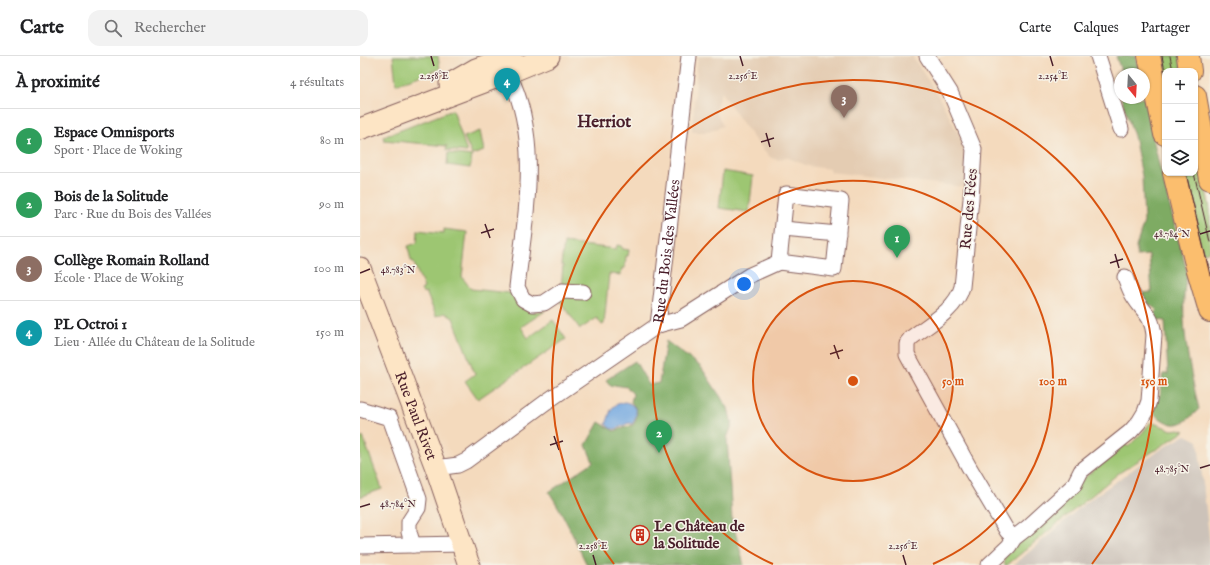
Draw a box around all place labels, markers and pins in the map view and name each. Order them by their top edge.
pin: 4 [494,68,520,101]
pin: 3 [831,85,857,118]
pin: 1 [884,225,910,258]
centre of rings [846,374,860,388]
pin: 2 [646,420,672,453]
place label: Le Château de la Solitude [653,517,745,553]
building icon: Le Château de la Solitude [629,524,651,546]

